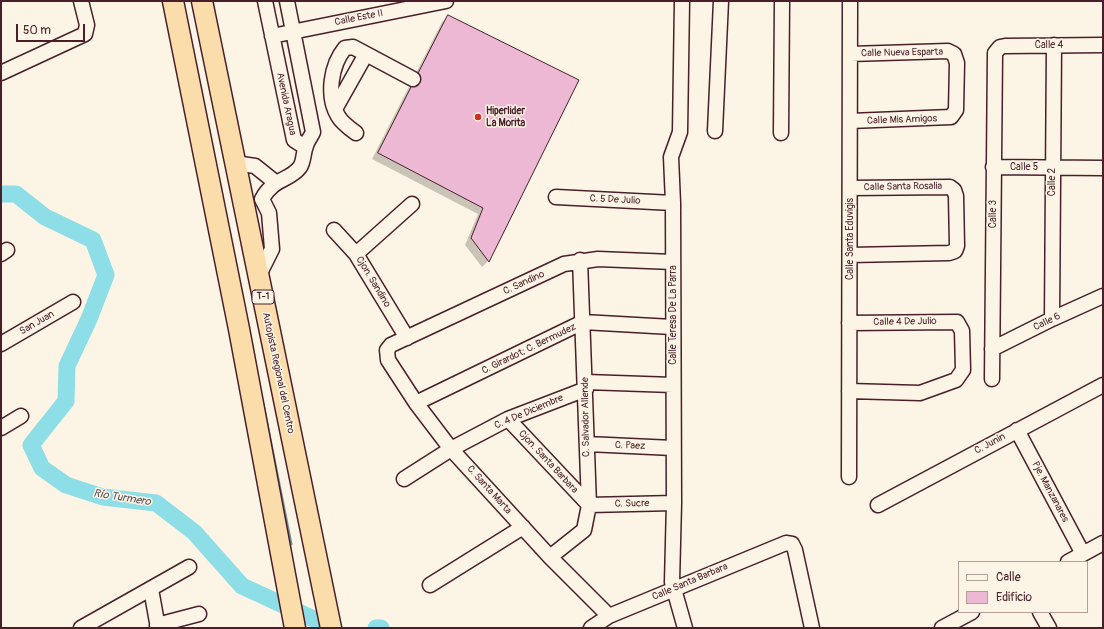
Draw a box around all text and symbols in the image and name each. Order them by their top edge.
street label: Calle Este II [334,7,384,29]
scale bar [18,16,87,42]
text: 50 m [23,23,51,38]
street label: Calle 4 [1035,39,1063,51]
street label: Calle Nueva Esparta [861,46,943,60]
street label: Avenida Aragua [274,72,298,136]
place label: Hiperlider La Morita [486,105,525,128]
marker: Hiperlider La Morita [473,112,483,122]
street label: Calle Mis Amigos [867,113,937,127]
street label: Calle 5 [1010,161,1038,173]
street label: Calle 2 [1046,168,1058,196]
street label: Calle Santa Rosalia [864,180,942,194]
street label: C. 5 De Julio [589,193,641,207]
street label: Calle Santa Eduvigis [844,198,856,280]
street label: Calle 3 [987,200,999,228]
street label: Cjon. Sandino [353,254,393,310]
street label: Calle Teresa De La Parra [667,265,679,365]
street label: C. Sandino [501,268,547,298]
road number: T-1 [252,290,274,304]
street label: San Juan [18,308,56,338]
street label: Calle 6 [1032,310,1062,334]
street label: Autopista Regional del Centro [259,311,297,435]
street label: Calle 4 De Julio [873,315,937,329]
street label: C. Girardot; C. Bermudez [480,321,578,377]
street label: C. Salvador Allende [579,377,593,457]
street label: C. 4 De Diciembre [493,392,565,432]
street label: Cjon. Santa Barbara [516,428,580,496]
street label: C. Junin [972,431,1008,457]
street label: C. Paez [615,439,645,453]
street label: Pje. Manzanares [1029,460,1071,524]
street label: C. Santa Marta [464,463,514,517]
water label: Río Turmero [92,487,152,509]
street label: C. Sucre [615,498,649,510]
street label: Calle Santa Barbara [650,561,730,603]
legend [958,561,1088,613]
text: Calle [996,570,1021,585]
text: Edificio [996,590,1032,605]

